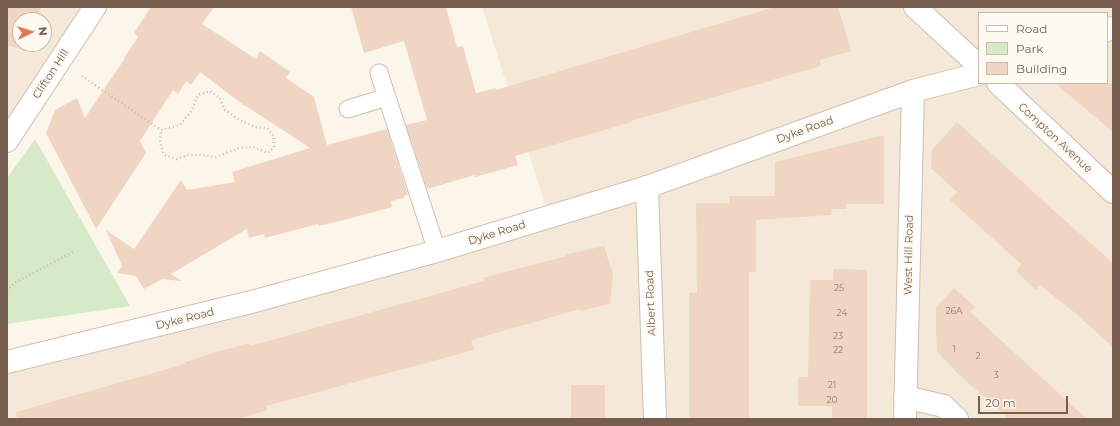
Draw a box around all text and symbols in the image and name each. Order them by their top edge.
north arrow [12,12,52,52]
legend [978,12,1108,84]
text: Road [1016,21,1047,36]
text: N [36,26,50,36]
text: Park [1016,41,1043,56]
street label: Clifton Hill [30,47,72,101]
text: Building [1016,61,1067,76]
street label: Compton Avenue [1015,100,1095,176]
street label: Dyke Road [775,114,835,146]
street label: West Hill Road [902,215,916,295]
street label: Dyke Road [467,218,527,248]
street label: Albert Road [643,270,659,336]
house number: 25 [834,283,844,293]
street label: Dyke Road [154,305,216,333]
house number: 26A [945,306,963,316]
house number: 24 [837,308,847,318]
house number: 23 [833,331,843,341]
house number: 1 [952,344,956,354]
house number: 22 [833,345,843,355]
house number: 2 [975,351,981,361]
house number: 3 [993,370,999,380]
house number: 21 [828,380,836,390]
scale bar [980,388,1070,414]
house number: 20 [826,395,838,405]
text: 20 m [985,395,1016,410]

